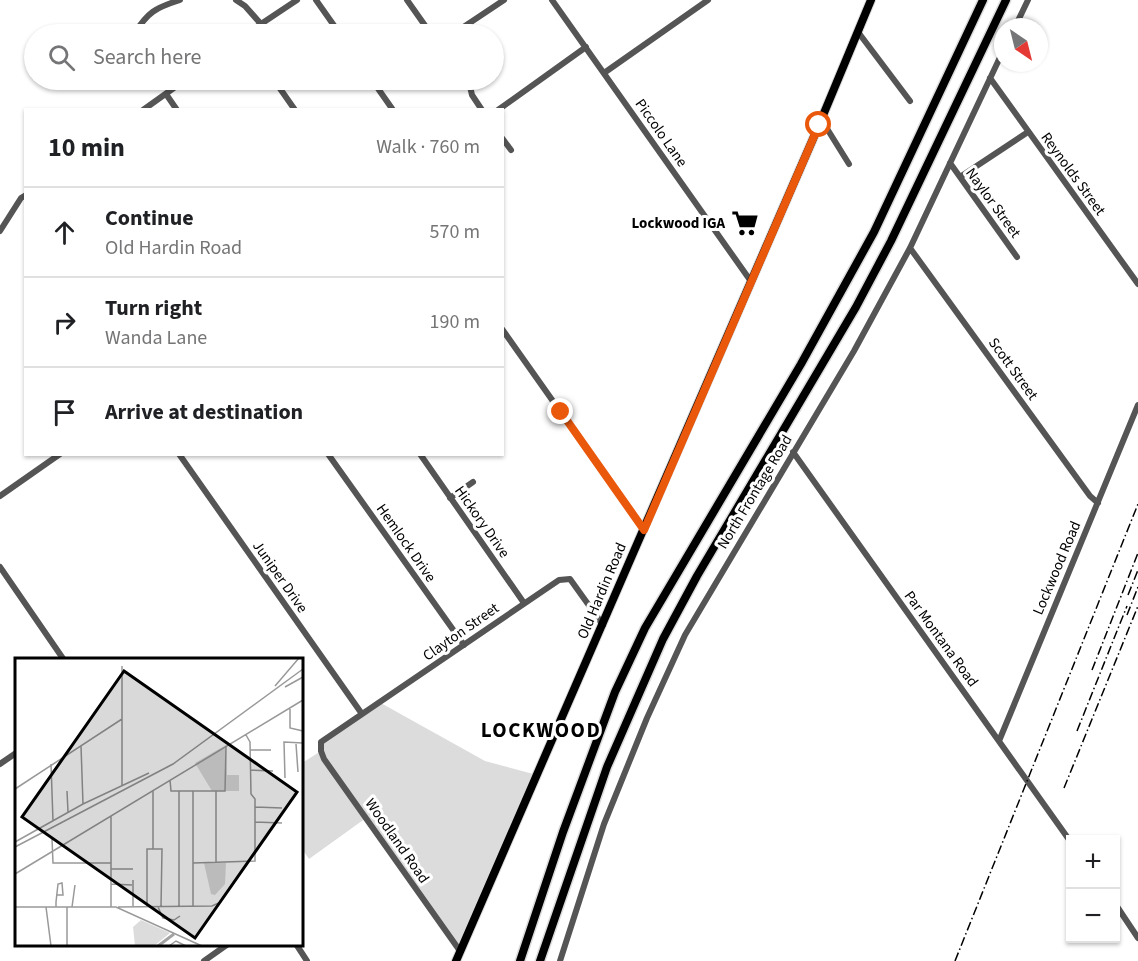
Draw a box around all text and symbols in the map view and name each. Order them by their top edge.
north arrow [994,18,1048,72]
search box [24,24,504,90]
icon: search [45,41,78,74]
text: Search here [93,41,201,73]
street label: Piccolo Lane [630,95,692,171]
route start [805,111,831,137]
street label: Reynolds Street [1036,128,1110,220]
text: 10 min [48,129,125,166]
text: Walk · 760 m [376,133,480,161]
street label: Naylor Street [960,164,1026,242]
text: Continue [105,202,194,234]
supermarket icon: Lockwood IGA [730,208,760,238]
place label: Lockwood IGA [632,213,725,234]
icon: ahead [48,216,81,249]
text: 570 m [430,218,480,246]
text: Old Hardin Road [105,234,242,262]
text: Turn right [105,292,202,324]
icon: right [48,306,81,339]
text: 190 m [430,308,480,336]
text: Wanda Lane [105,324,207,352]
street label: Scott Street [983,333,1043,405]
icon: arrive [48,396,81,429]
text: Arrive at destination [105,396,303,428]
route end [547,398,573,424]
street label: North Frontage Road [713,431,797,553]
street label: Hickory Drive [449,482,515,562]
street label: Hemlock Drive [371,500,441,586]
street label: Lockwood Road [1028,518,1086,618]
street label: Juniper Drive [247,537,313,617]
street label: Old Hardin Road [572,540,632,642]
street label: Par Montana Road [899,587,983,691]
street label: Clayton Street [419,598,503,666]
inset map [15,658,303,946]
district label: LOCKWOOD [481,715,601,745]
street label: Woodland Road [360,794,434,888]
map controls [1066,835,1120,943]
button: + [1066,835,1120,889]
button: − [1066,889,1120,943]

